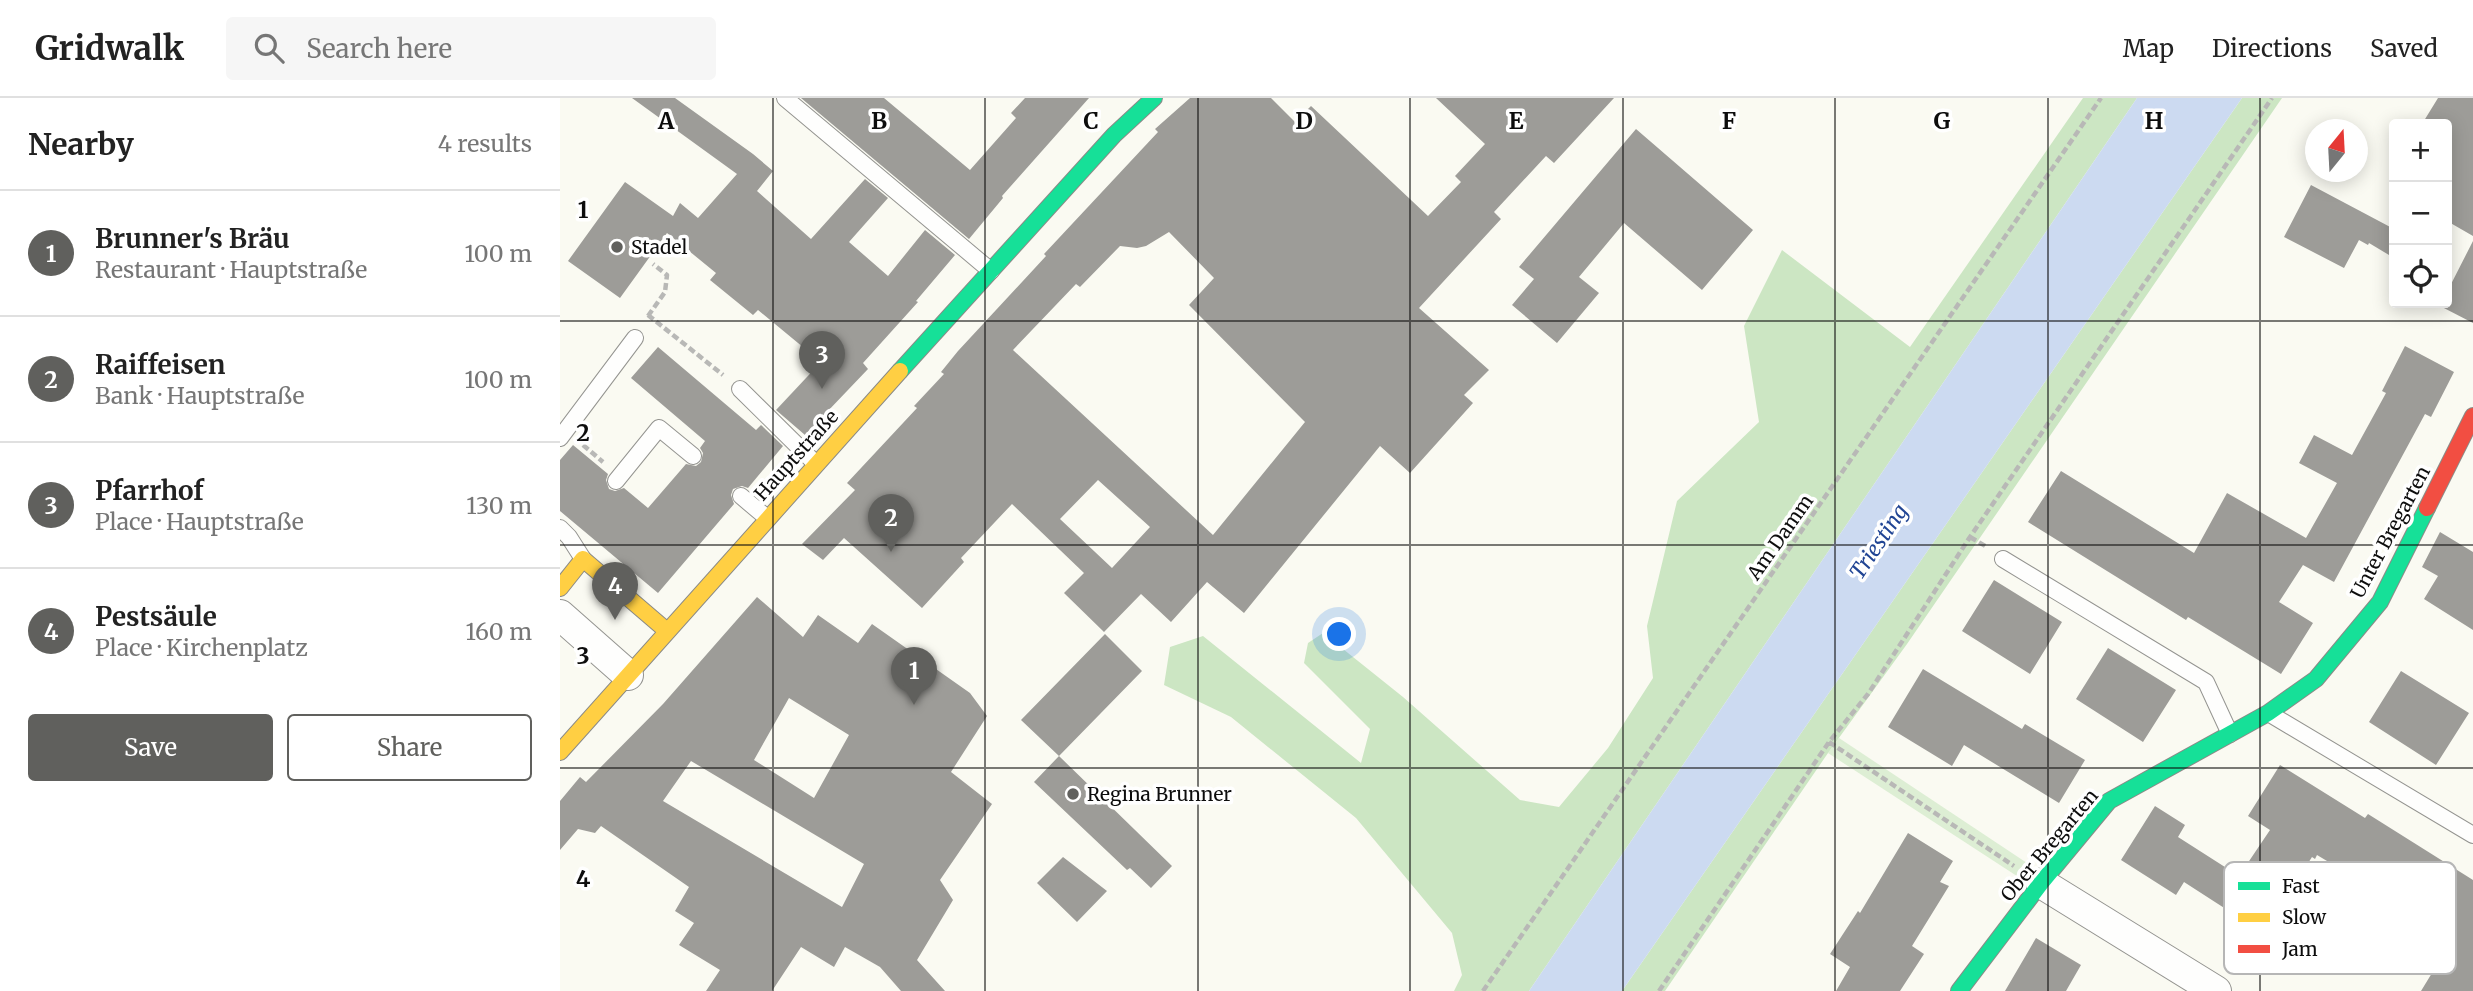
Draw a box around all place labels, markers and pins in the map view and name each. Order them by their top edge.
place label: Stadel [631,235,687,259]
marker: Stadel [609,239,625,255]
pin: 3 [799,331,845,389]
pin: 2 [868,494,914,552]
pin: 4 [592,562,638,620]
pin: 1 [891,647,937,705]
place label: Regina Brunner [1087,782,1232,806]
marker: Regina Brunner [1065,786,1081,802]

